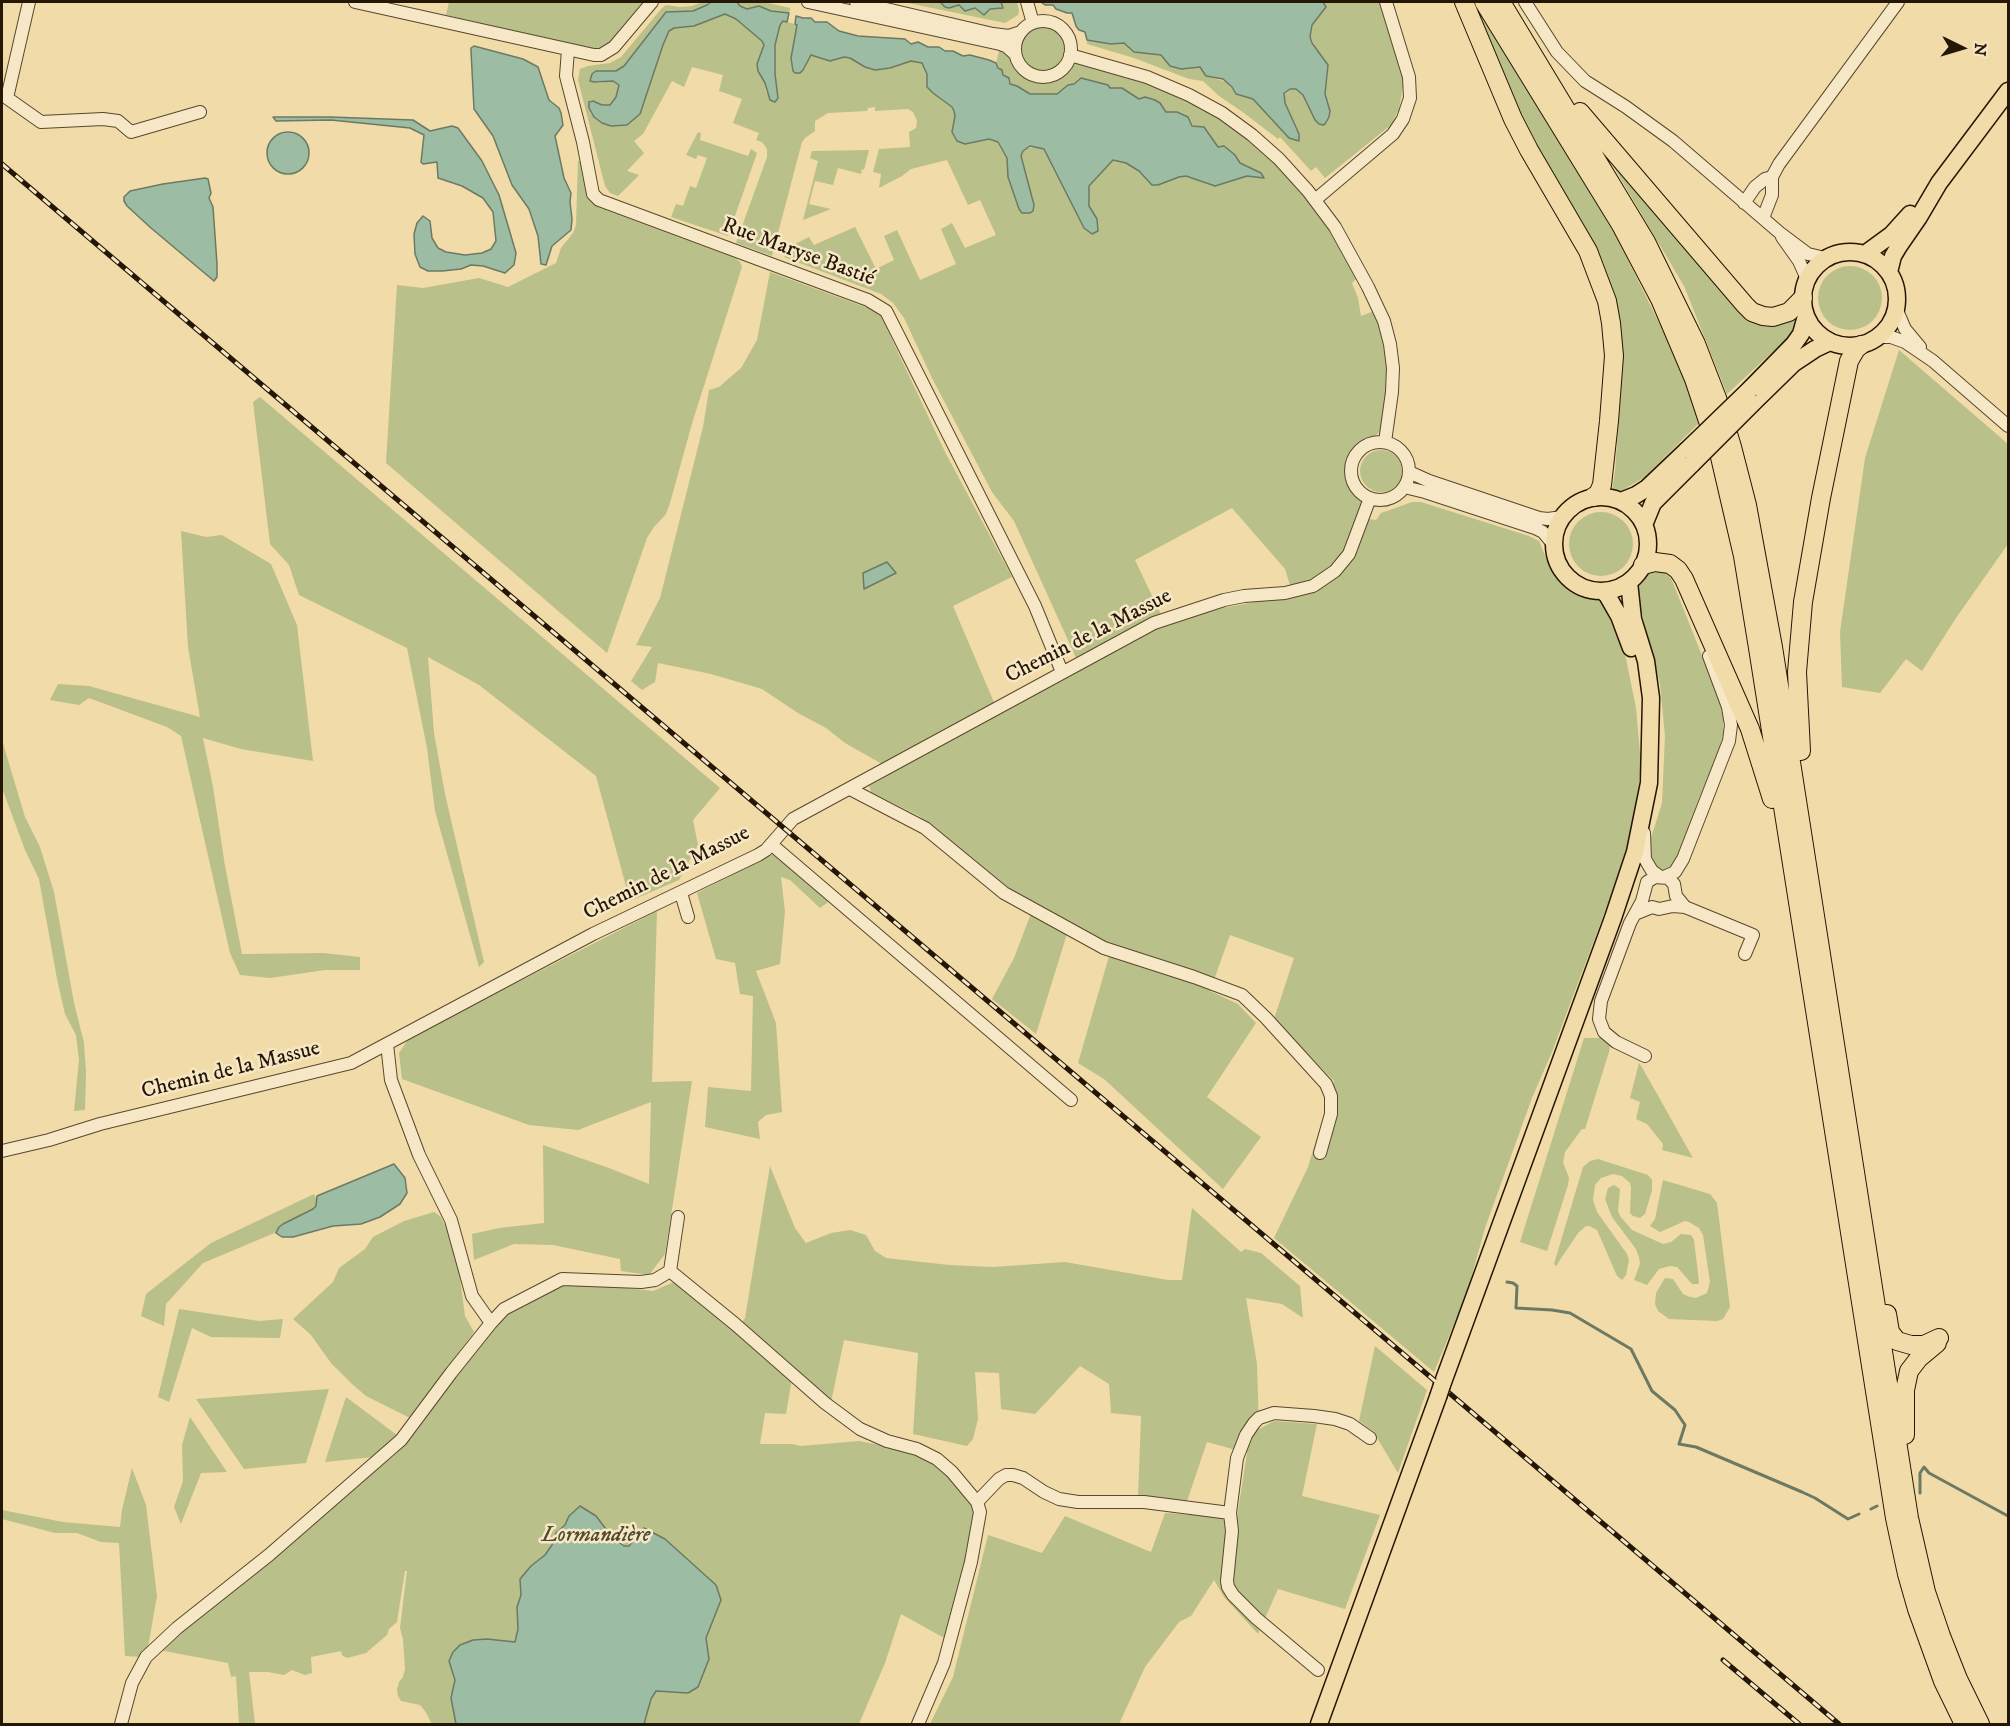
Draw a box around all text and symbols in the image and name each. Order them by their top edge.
north arrow [1932,18,1992,78]
text: N [1969,42,1990,57]
street label: Rue Maryse Bastié [718,213,878,293]
street label: Chemin de la Massue [1001,584,1177,690]
street label: Chemin de la Massue [579,821,755,927]
street label: Chemin de la Massue [139,1036,323,1106]
park label: Lormandière [542,1523,650,1549]

